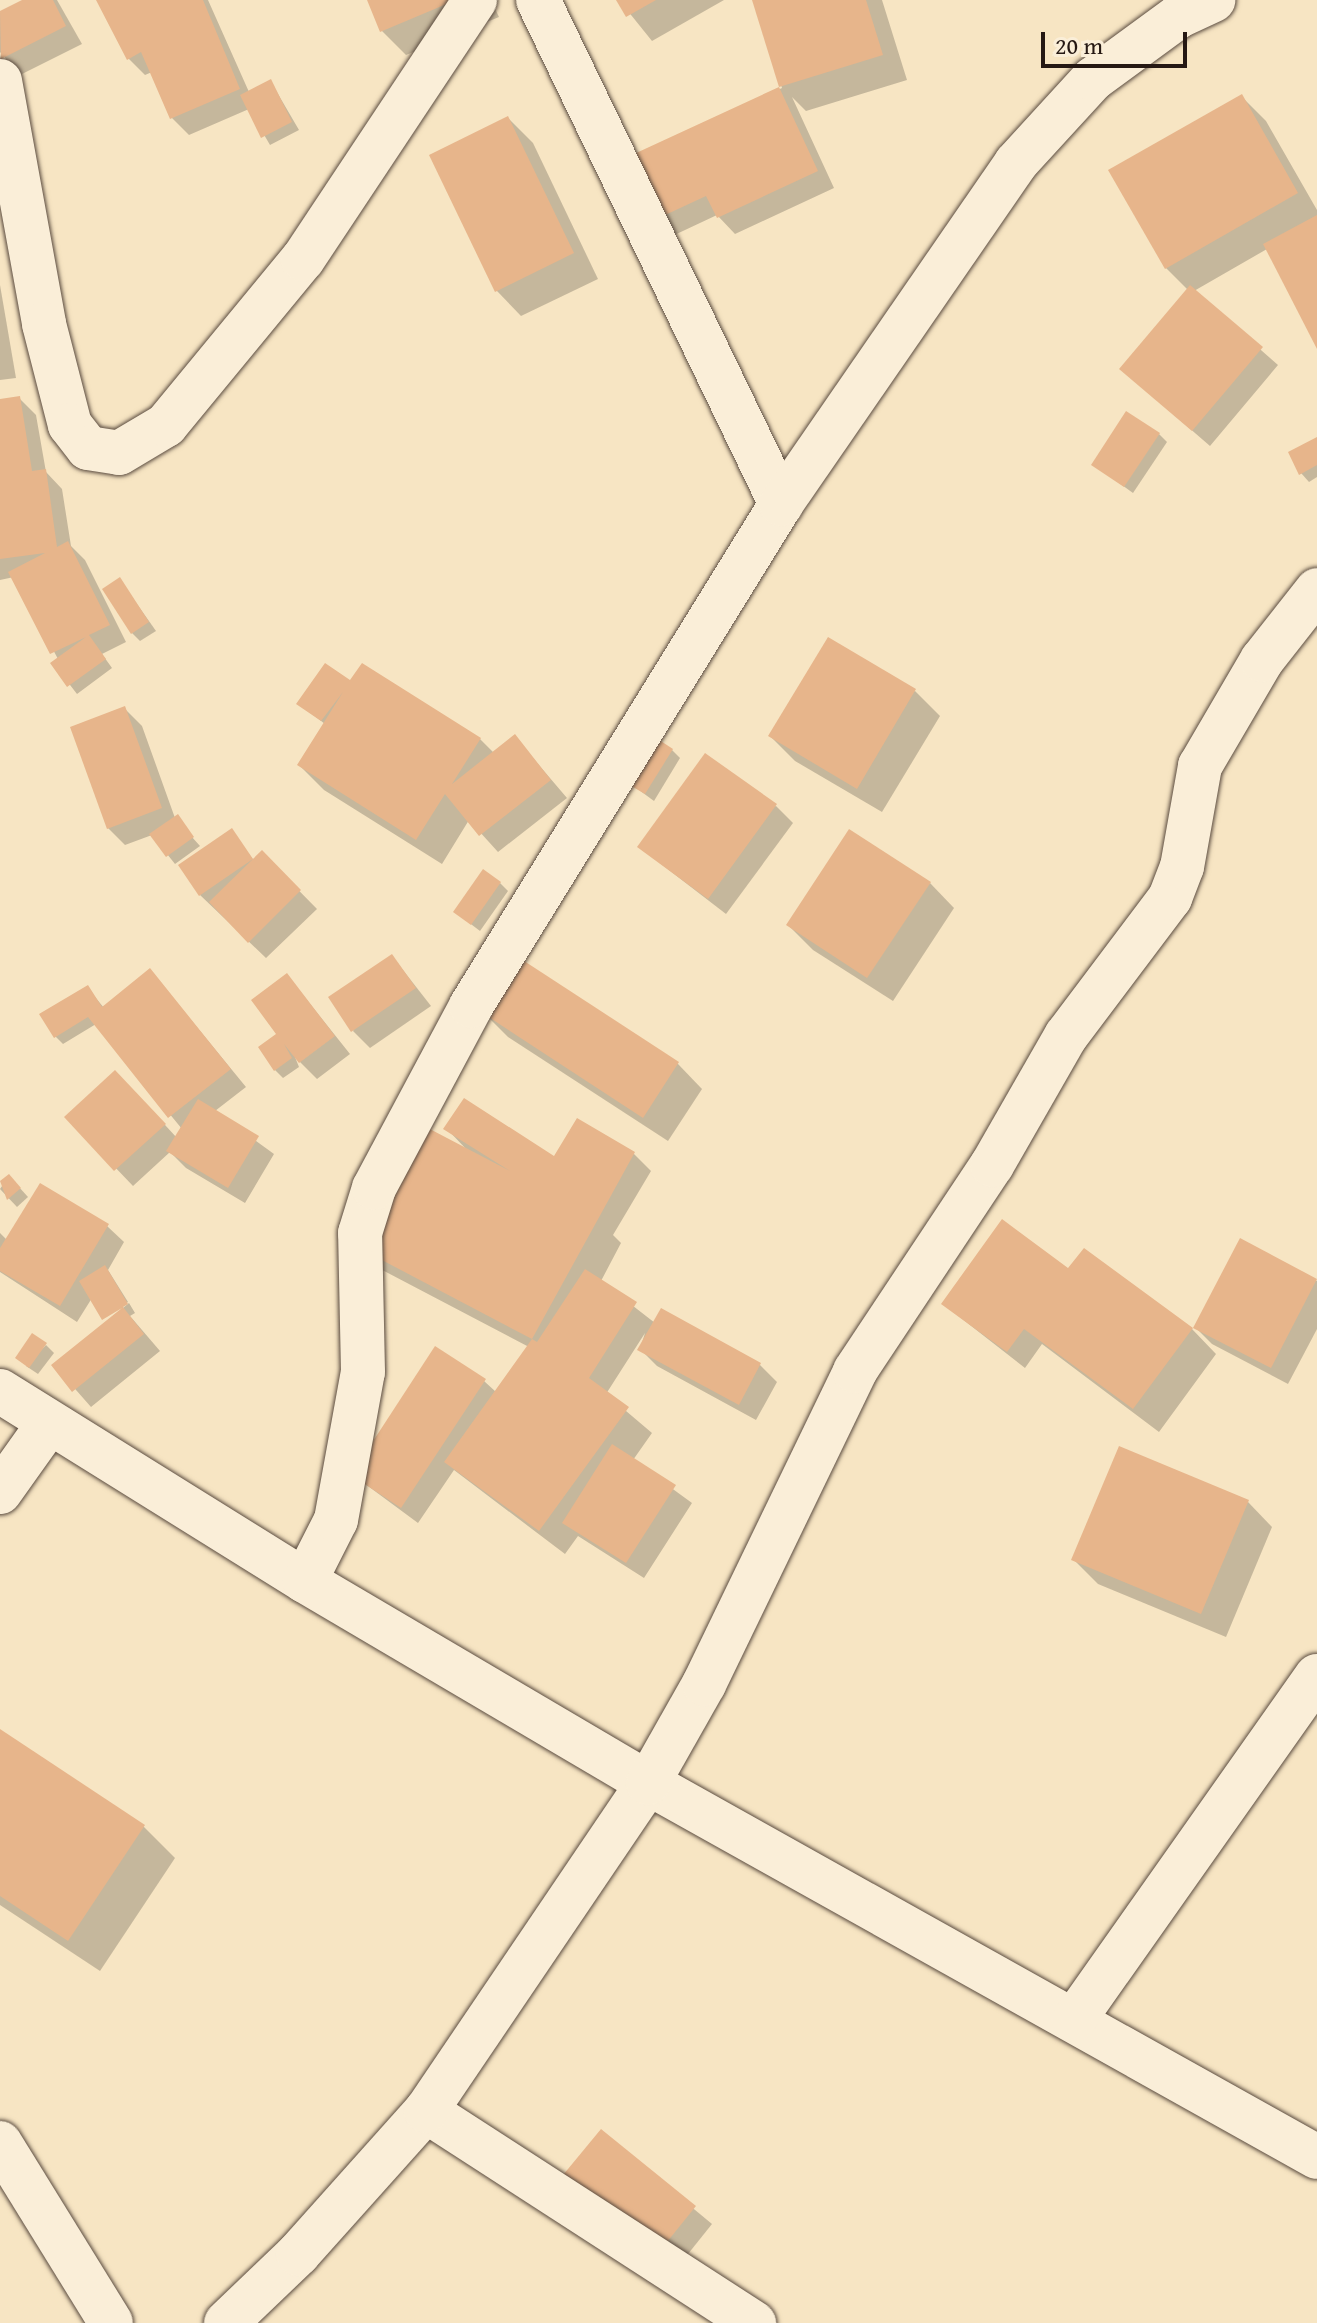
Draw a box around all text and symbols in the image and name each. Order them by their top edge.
scale bar [1045,16,1191,66]
text: 20 m [1055,28,1103,63]

